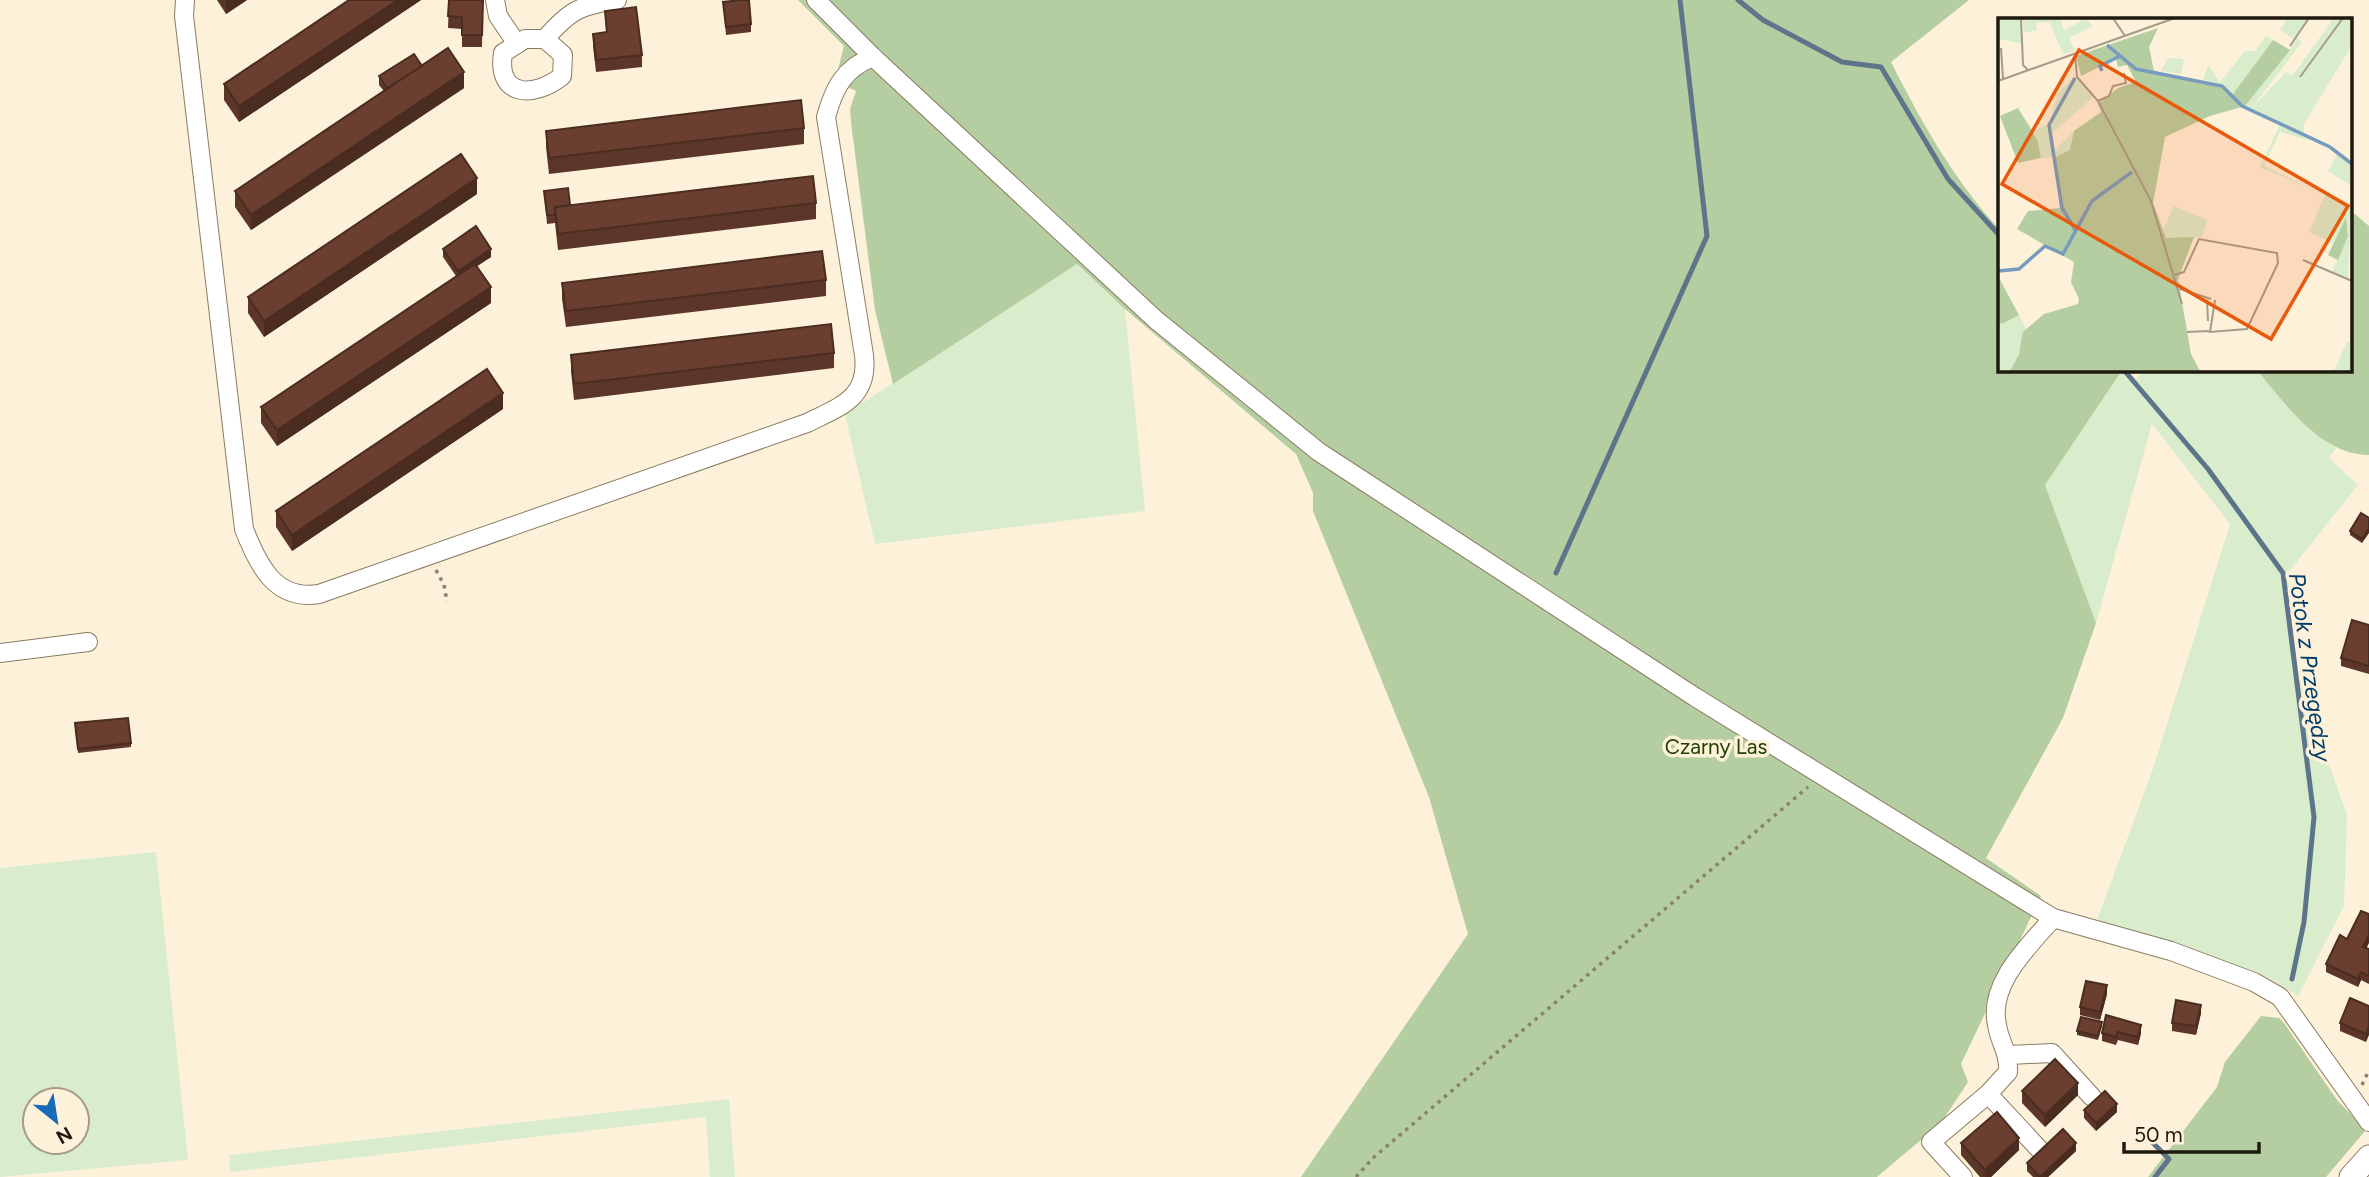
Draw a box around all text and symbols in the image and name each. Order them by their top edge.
inset map [1998,18,2352,371]
water label: Potok z Przegędzy [2283,571,2337,764]
park label: Czarny Las [1665,734,1767,759]
north arrow [21,1086,91,1156]
scale bar [2124,1110,2259,1154]
text: N [52,1122,76,1149]
text: 50 m [2134,1122,2183,1147]

